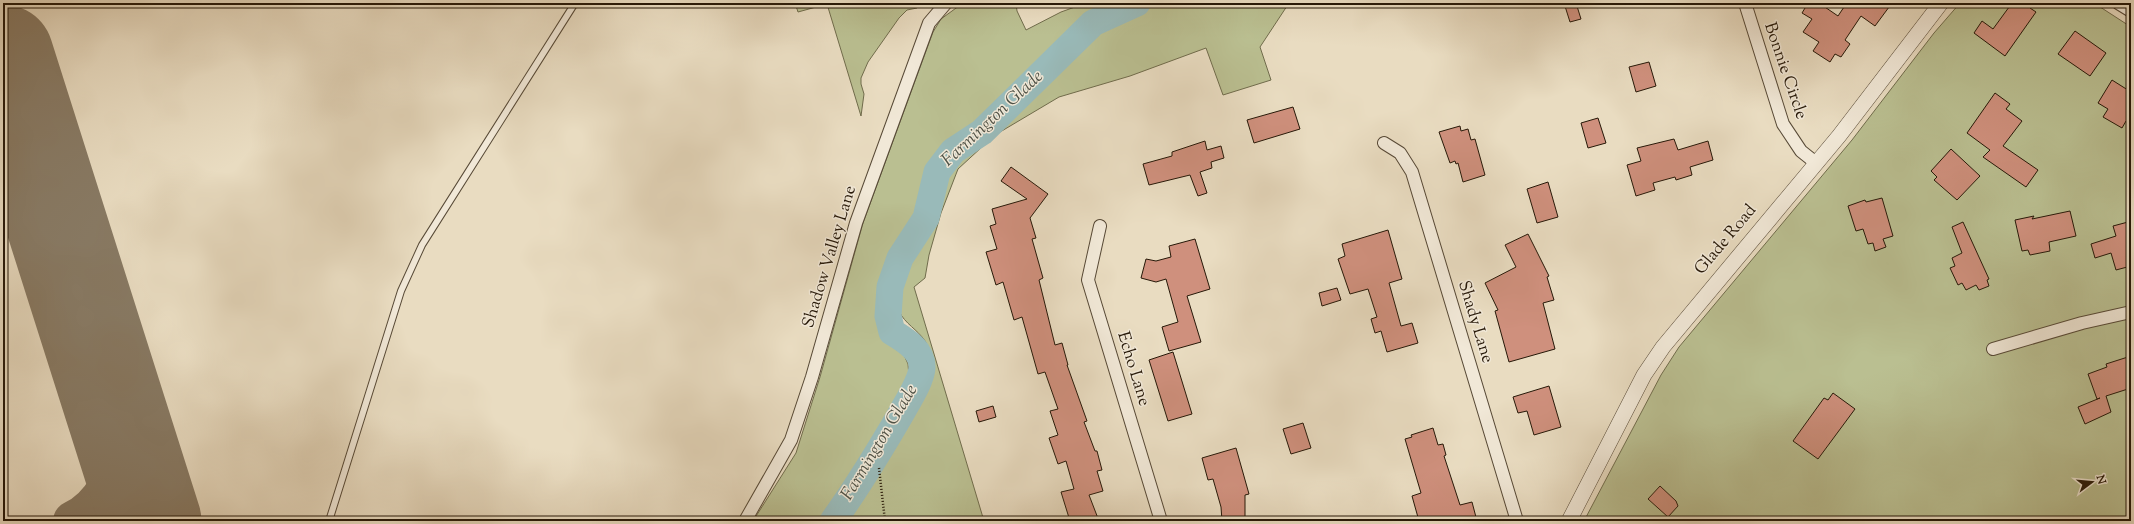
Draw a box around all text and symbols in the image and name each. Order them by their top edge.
street label: Bonnie Circle [1757,19,1813,123]
water label: Farmington Glade [936,65,1050,173]
street label: Shadow Valley Lane [797,183,863,331]
street label: Glade Road [1689,199,1763,280]
street label: Shady Lane [1451,278,1499,366]
street label: Echo Lane [1110,329,1156,409]
water label: Farmington Glade [835,380,925,506]
north arrow [2072,462,2112,502]
text: N [2091,472,2110,486]

